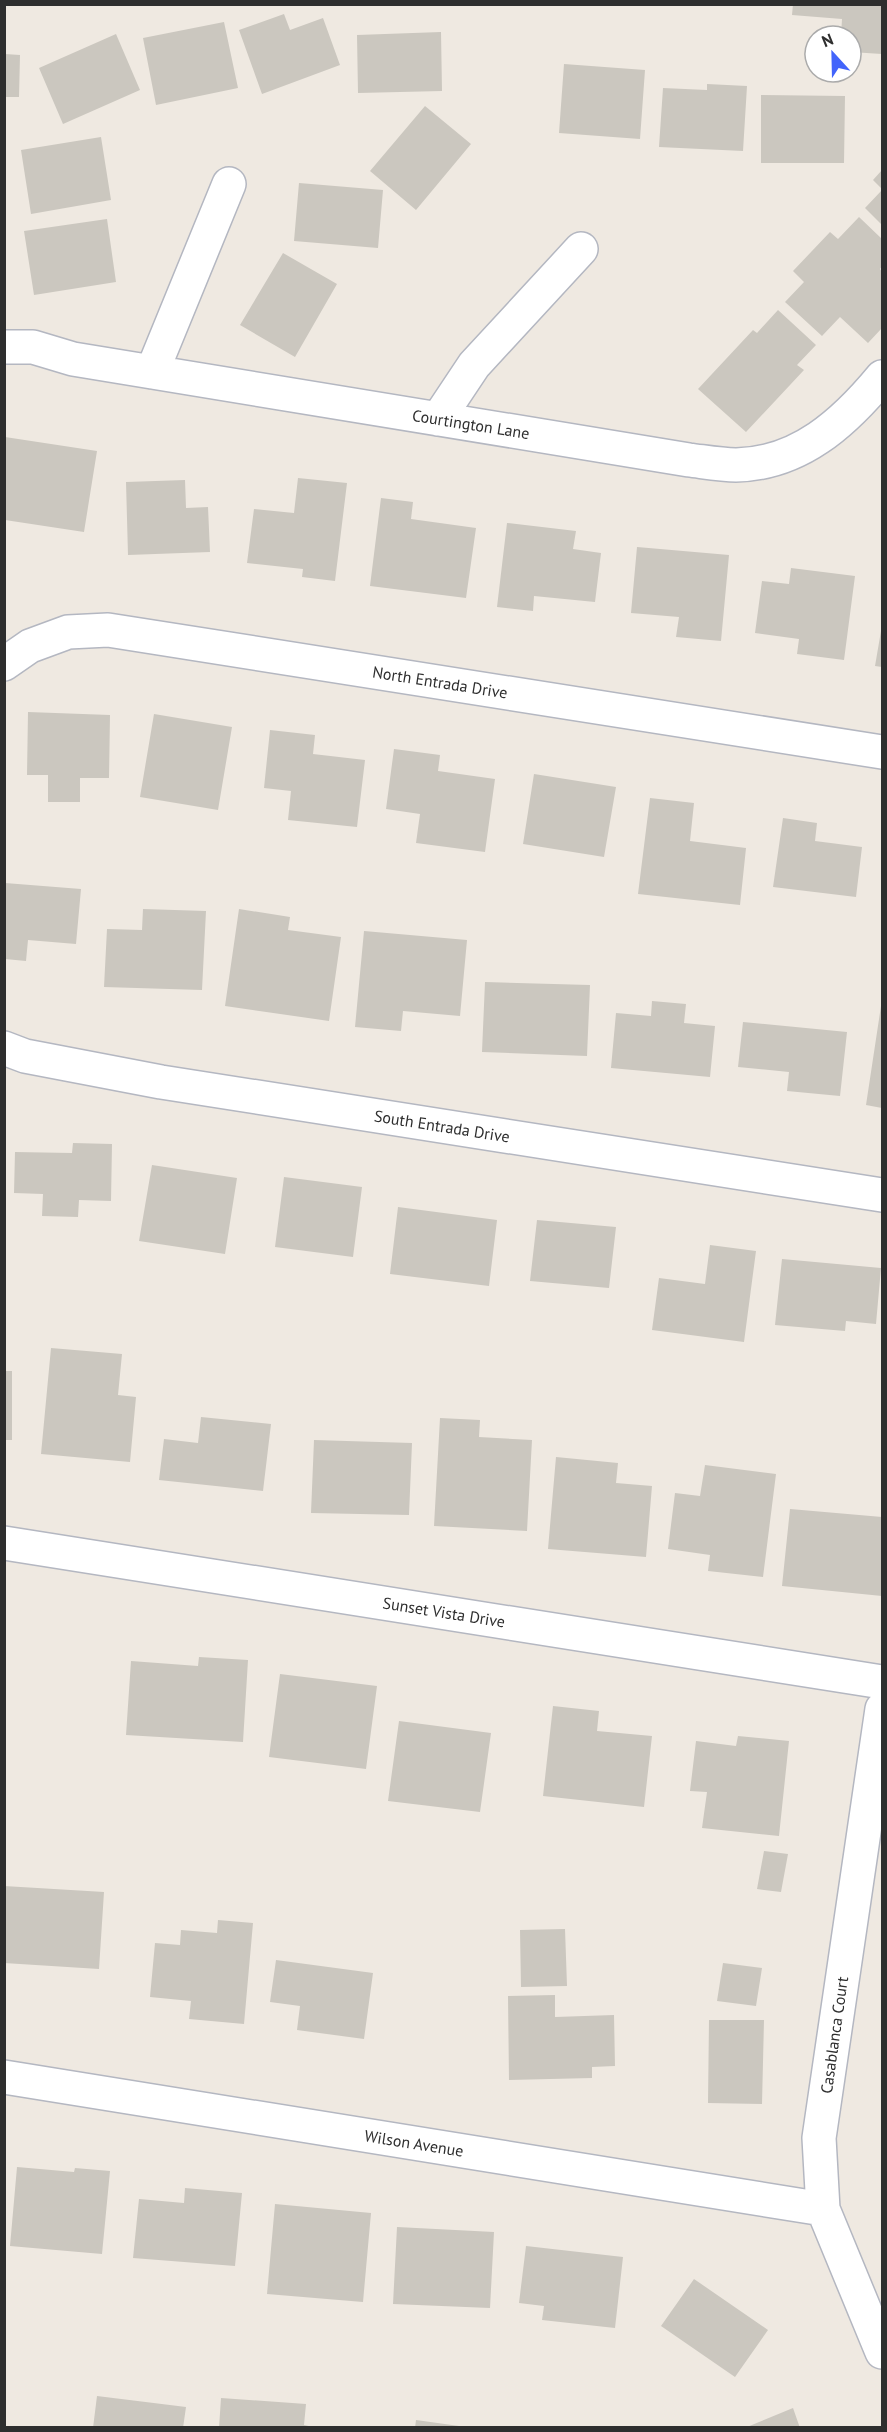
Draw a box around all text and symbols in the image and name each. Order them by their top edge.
north arrow [803,24,863,84]
text: N [819,29,836,51]
street label: Courtington Lane [411,405,531,443]
street label: North Entrada Drive [371,661,509,703]
street label: South Entrada Drive [373,1105,511,1147]
street label: Sunset Vista Drive [381,1592,507,1632]
street label: Casablanca Court [816,1975,852,2095]
street label: Wilson Avenue [363,2125,465,2161]

